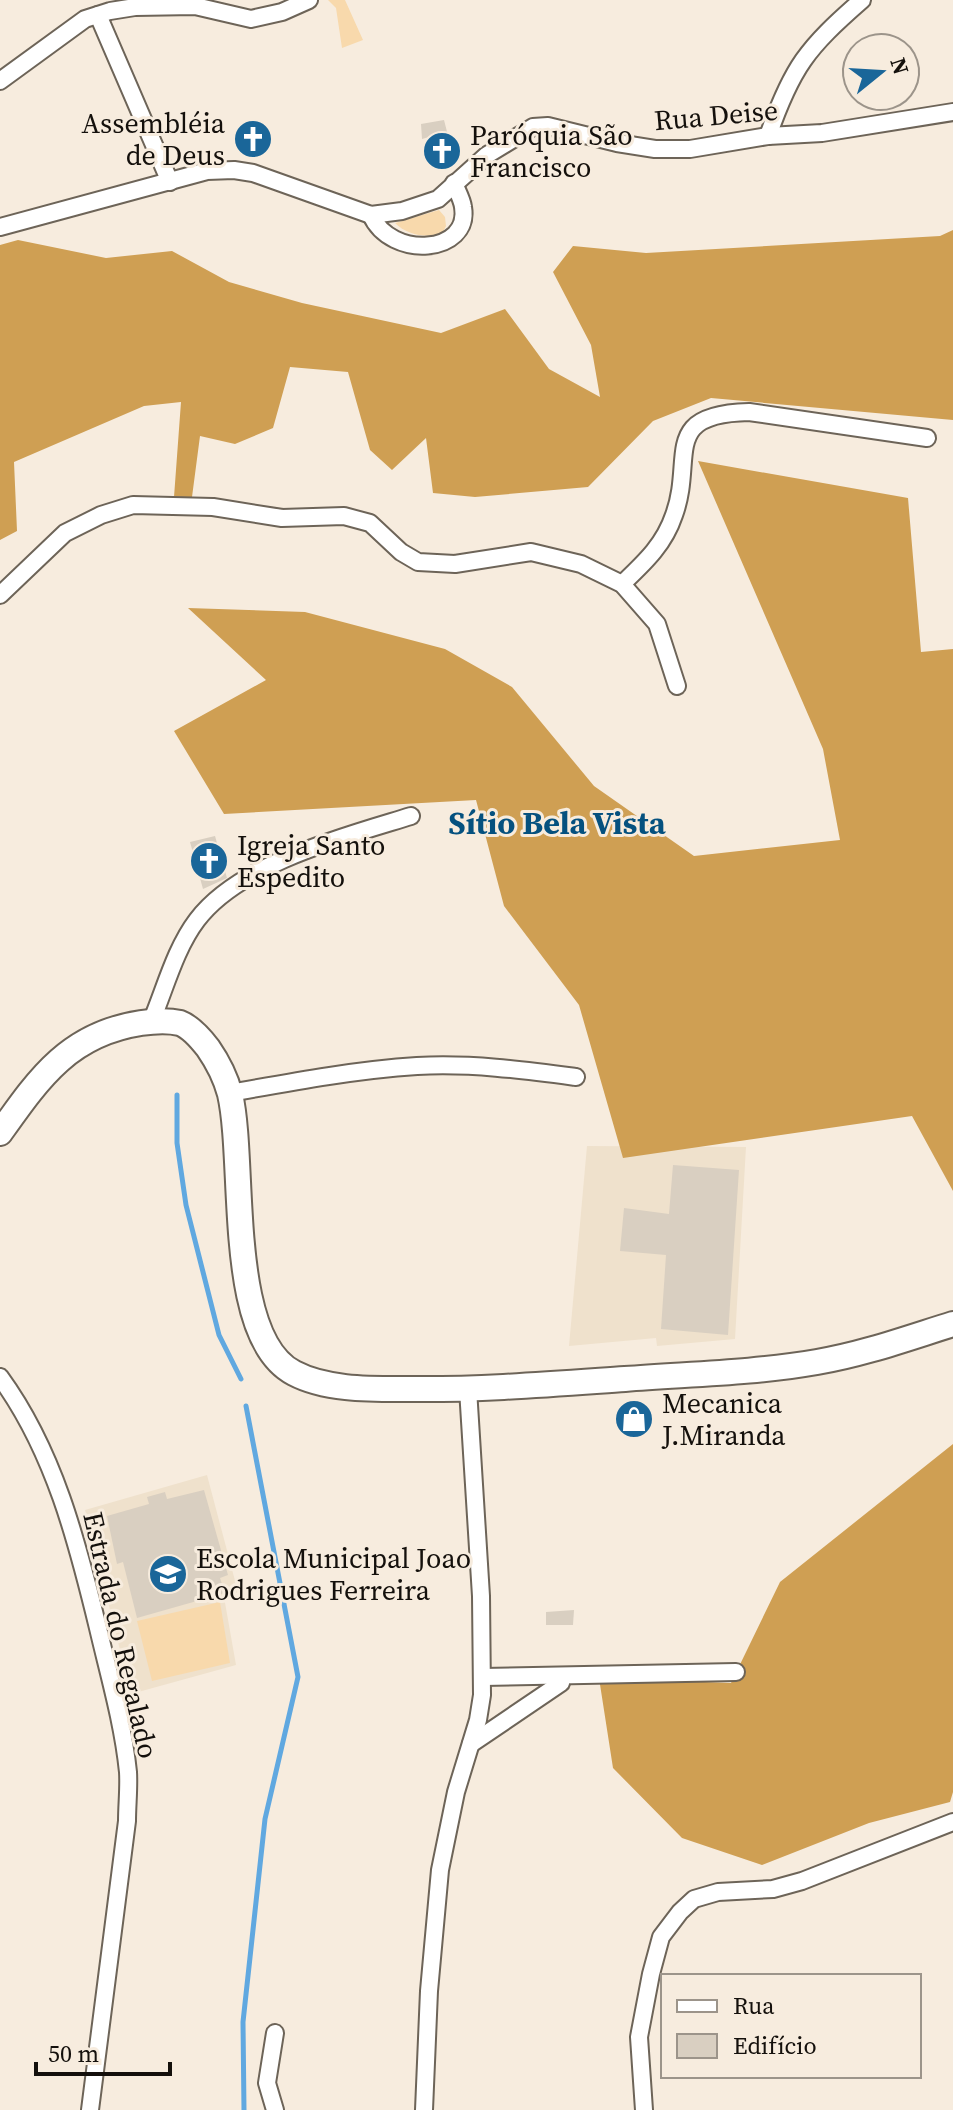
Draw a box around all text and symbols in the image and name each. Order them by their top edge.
north arrow [841,32,921,112]
text: N [883,54,917,78]
street label: Rua Deise [653,91,779,139]
place label: Assembléia de Deus [81,104,226,174]
place label: Paróquia São Francisco [470,116,633,186]
church icon: Assembléia de Deus [232,118,274,160]
church icon: Paróquia São Francisco [421,130,463,172]
district label: Sítio Bela Vista [448,801,667,845]
place label: Igreja Santo Espedito [237,826,385,896]
church icon: Igreja Santo Espedito [188,840,230,882]
place label: Mecanica J.Miranda [661,1384,786,1454]
shop icon: Mecanica J.Miranda [613,1398,655,1440]
street label: Estrada do Regalado [74,1508,168,1762]
place label: Escola Municipal Joao Rodrigues Ferreira [196,1539,471,1609]
school or university icon: Escola Municipal Joao Rodrigues Ferreira [147,1553,189,1595]
legend [661,1974,921,2078]
text: Rua [733,1989,775,2022]
scale bar [36,2026,170,2076]
text: Edifício [733,2029,817,2062]
text: 50 m [48,2037,99,2070]

